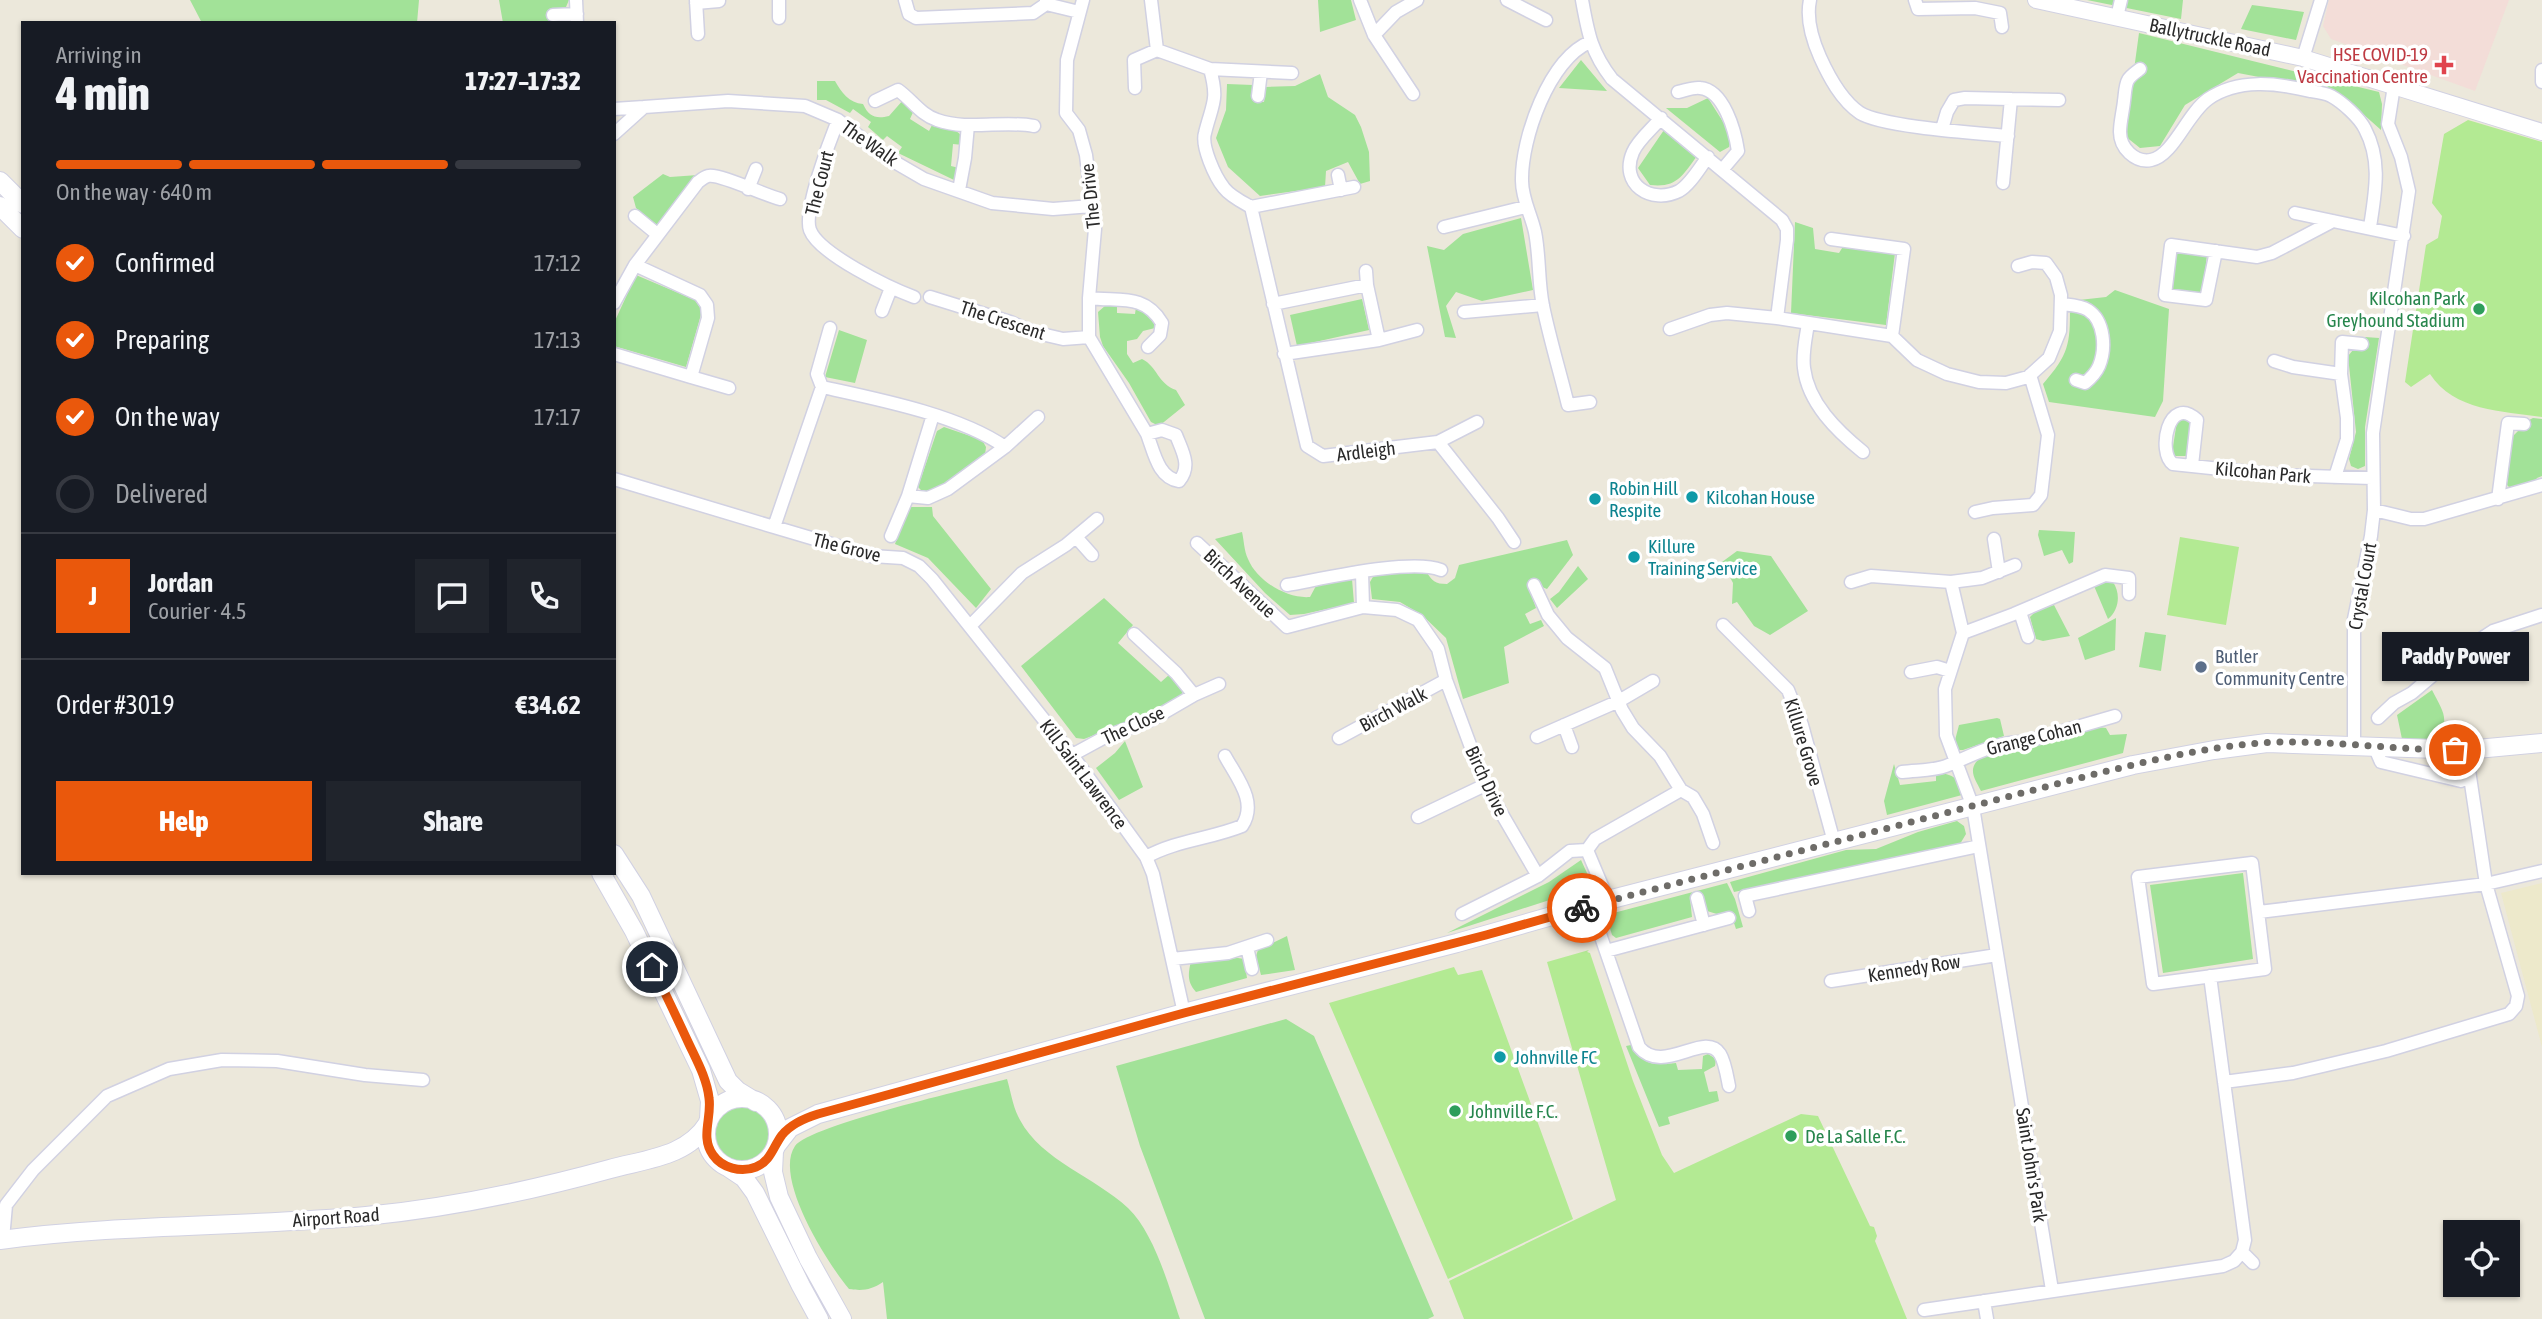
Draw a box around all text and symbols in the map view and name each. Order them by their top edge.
street label: Ballytruckle Road [2147,13,2273,61]
text: Arriving in [56,42,142,68]
place label: HSE COVID-19 Vaccination Centre [2297,43,2428,87]
marker: HSE COVID-19 Vaccination Centre [2434,55,2454,75]
text: 17:27–17:32 [465,66,581,96]
text: 4 min [56,67,150,120]
street label: The Walk [838,116,903,171]
street label: The Court [800,148,838,218]
street label: The Drive [1076,162,1104,230]
text: On the way · 640 m [56,179,212,205]
icon: check [56,244,94,282]
text: Confirmed [115,248,215,278]
text: 17:12 [534,250,581,276]
place label: Kilcohan Park Greyhound Stadium [2326,287,2466,331]
street label: The Crescent [958,296,1048,344]
marker: Kilcohan Park Greyhound Stadium [2471,301,2487,317]
icon: check [56,321,94,359]
text: Preparing [115,325,209,355]
text: 17:13 [534,327,581,353]
icon: check [56,398,94,436]
text: On the way [115,402,220,432]
text: 17:17 [534,404,581,430]
street label: Ardleigh [1335,436,1397,466]
street label: Kilcohan Park [2214,457,2312,487]
place label: Robin Hill Respite [1609,477,1678,521]
text: Delivered [115,479,208,509]
place label: Kilcohan House [1706,486,1815,508]
marker: Kilcohan House [1684,489,1700,505]
marker: Robin Hill Respite [1587,491,1603,507]
street label: The Grove [811,528,883,566]
place label: Killure Training Service [1648,535,1757,579]
street label: Crystal Court [2344,541,2380,631]
street label: Birch Avenue [1199,544,1281,622]
marker: Killure Training Service [1626,549,1642,565]
button: chat [415,559,489,633]
button: phone [507,559,581,633]
text: Jordan [148,568,213,598]
text: J [89,581,97,611]
text: Courier · 4.5 [148,598,247,624]
callout: Paddy Power [2382,631,2528,680]
text: Paddy Power [2401,643,2510,669]
place label: Butler Community Centre [2215,645,2345,689]
marker: Butler Community Centre [2193,659,2209,675]
street label: Birch Walk [1355,682,1431,736]
text: Order #3019 [56,690,175,720]
text: €34.62 [516,690,581,720]
street label: Killure Grove [1780,696,1828,788]
street label: The Close [1098,701,1168,749]
street label: Kill Saint Lawrence [1036,715,1132,833]
street label: Grange Cohan [1984,715,2084,759]
pin [2425,720,2485,780]
icon: bag [2436,731,2474,769]
street label: Birch Drive [1461,742,1513,820]
button: Help [56,781,312,861]
button: Share [326,781,581,861]
courier [1547,873,1617,943]
icon: bike [1563,889,1601,927]
pin [622,937,682,997]
icon: home [633,948,671,986]
street label: Kennedy Row [1866,950,1963,986]
place label: Johnville FC [1514,1046,1597,1068]
marker: Johnville FC [1492,1049,1508,1065]
place label: Johnville F.C. [1469,1100,1558,1122]
marker: Johnville F.C. [1447,1103,1463,1119]
street label: Saint John's Park [2012,1106,2052,1224]
place label: De La Salle F.C. [1805,1125,1906,1147]
marker: De La Salle F.C. [1783,1128,1799,1144]
street label: Airport Road [292,1203,380,1231]
map controls [2443,1220,2520,1297]
button: locate [2443,1220,2520,1297]

